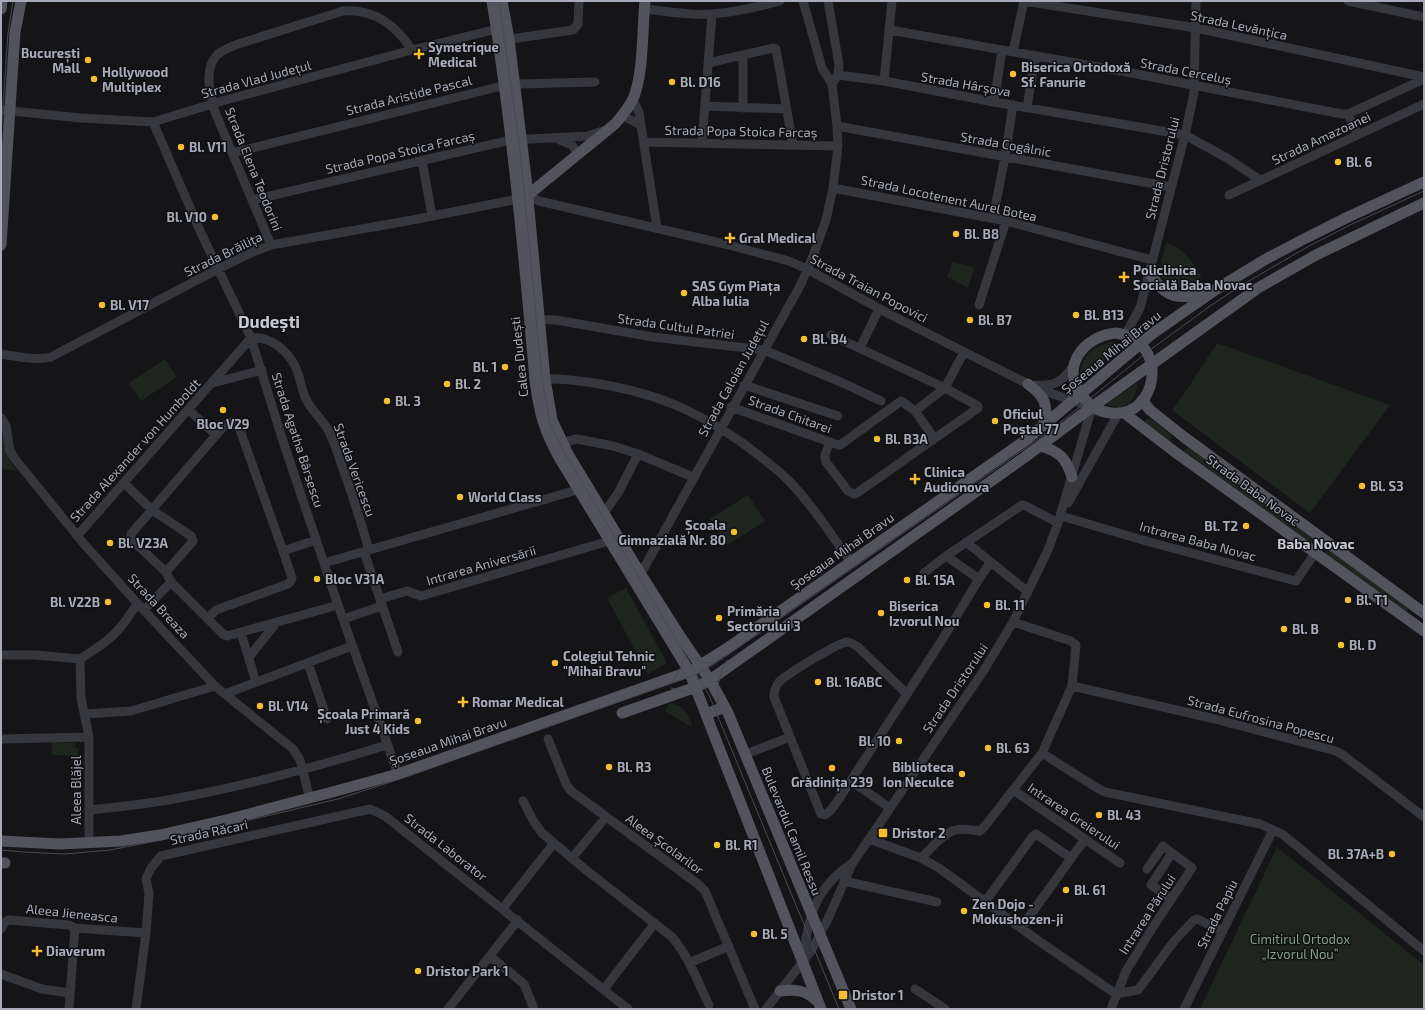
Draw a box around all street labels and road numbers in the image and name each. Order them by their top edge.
street label: Strada Levănțica [1189,7,1289,44]
street label: Strada Cerceluș [1139,54,1233,89]
street label: Strada Vlad Județul [199,57,313,102]
street label: Strada Hârșova [920,68,1012,101]
street label: Strada Aristide Pascal [344,72,474,118]
street label: Strada Elena Teodorini [222,105,286,233]
street label: Strada Amazoanei [1269,108,1373,168]
street label: Strada Dristorului [1142,115,1182,221]
street label: Strada Popa Stoica Farcaș [664,122,817,141]
street label: Strada Popa Stoica Farcaș [324,127,476,178]
street label: Strada Cogâlnic [959,128,1053,160]
street label: Strada Locotenent Aurel Botea [859,171,1039,225]
street label: Strada Brăilița [181,228,265,281]
street label: Strada Traian Popovici [808,250,930,326]
street label: Șoseaua Mihai Bravu [1058,307,1164,398]
street label: Strada Cultul Patriei [617,310,735,342]
street label: Calea Dudești [507,316,532,398]
street label: Strada Caloian Județul [694,317,773,440]
street label: Strada Agatha Bârsescu [269,370,327,510]
street label: Strada Alexander von Humboldt [66,375,204,525]
street label: Strada Chitarei [746,392,834,436]
street label: Strada Vericescu [331,421,379,519]
street label: Strada Baba Novac [1203,451,1303,529]
street label: Șoseaua Mihai Bravu [787,509,898,594]
street label: Intrarea Baba Novac [1138,518,1258,564]
street label: Intrarea Aniversării [424,542,538,588]
street label: Strada Breaza [125,570,193,642]
street label: Strada Dristorului [919,640,991,736]
street label: Strada Eufrosina Popescu [1186,692,1336,746]
street label: Șoseaua Mihai Bravu [387,713,509,770]
street label: Aleea Blăjel [68,755,84,825]
street label: Bulevardul Camil Ressu [759,764,825,898]
street label: Intrarea Greierului [1025,779,1123,853]
street label: Strada Laborator [401,810,491,884]
street label: Aleea Școlarilor [622,810,707,879]
street label: Strada Răcari [169,816,249,848]
street label: Intrarea Părului [1115,871,1179,957]
street label: Strada Papiu [1193,877,1241,951]
street label: Aleea Jieneasca [25,900,119,926]

